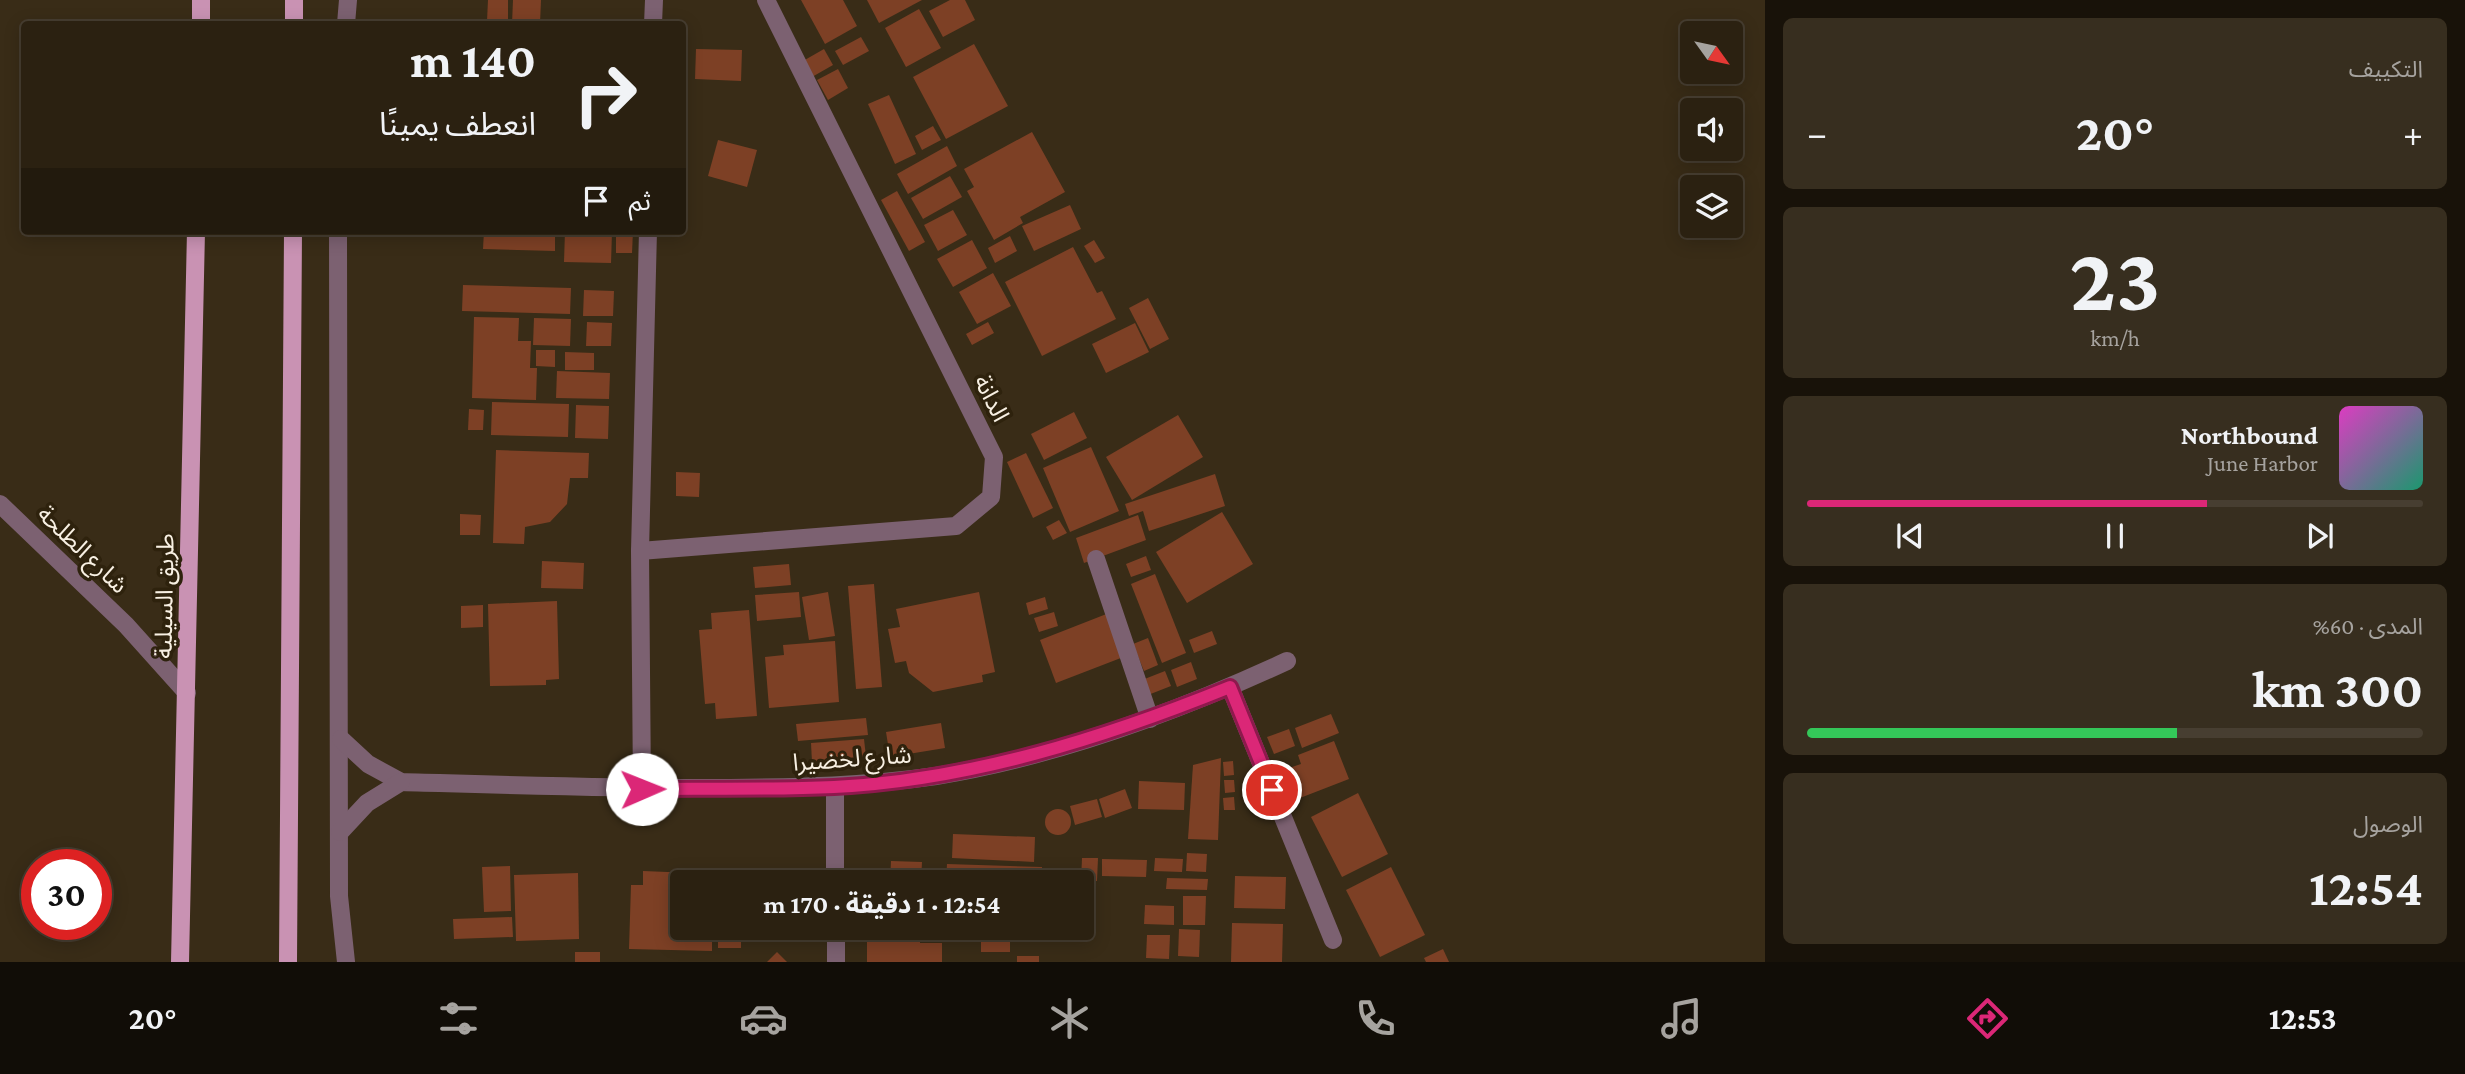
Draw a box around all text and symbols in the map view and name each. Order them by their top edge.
north arrow [1680,21,1743,84]
map controls [1680,21,1743,238]
text: 140 m [411,33,536,88]
icon: right [560,49,651,140]
text: التكييف [2349,56,2423,82]
button: sound [1680,98,1743,161]
text: 20° [2076,103,2154,161]
text: انعطف يمينًا [379,106,536,142]
text: − [1807,112,1827,154]
text: + [2403,112,2423,154]
button: layers [1680,175,1743,238]
icon: arrive [577,182,615,220]
text: ثم [629,187,651,216]
text: 23 [2070,228,2160,330]
text: km/h [2090,325,2140,351]
street label: الدانة [969,370,1015,426]
text: Northbound [2181,421,2318,450]
text: June Harbor [2207,450,2318,476]
street label: شارع الطلحة [30,500,134,601]
icon: previous [1891,517,1929,555]
icon: pause [2096,517,2134,555]
icon: next [2301,517,2339,555]
street label: طريق السيلية [149,533,181,659]
text: المدى · 60% [2313,613,2423,639]
text: 300 km [2252,660,2423,718]
street label: شارع لخضيرا [792,740,913,780]
position arrow [605,752,679,826]
pin [1242,760,1302,820]
icon: arrive [1253,771,1291,809]
text: الوصول [2353,811,2423,837]
speed limit sign: 30 [21,849,112,940]
text: 12:54 [2309,858,2423,916]
text: 12:54 · 1 دقيقة · 170 m [763,890,1001,919]
icon: filters [434,994,483,1043]
icon: car [739,994,788,1043]
icon: climate [1045,994,1094,1043]
icon: phone [1351,994,1400,1043]
icon: music [1657,994,1706,1043]
icon: directions [1963,994,2012,1043]
text: 20° [128,1000,177,1036]
text: 12:53 [2269,1000,2337,1036]

